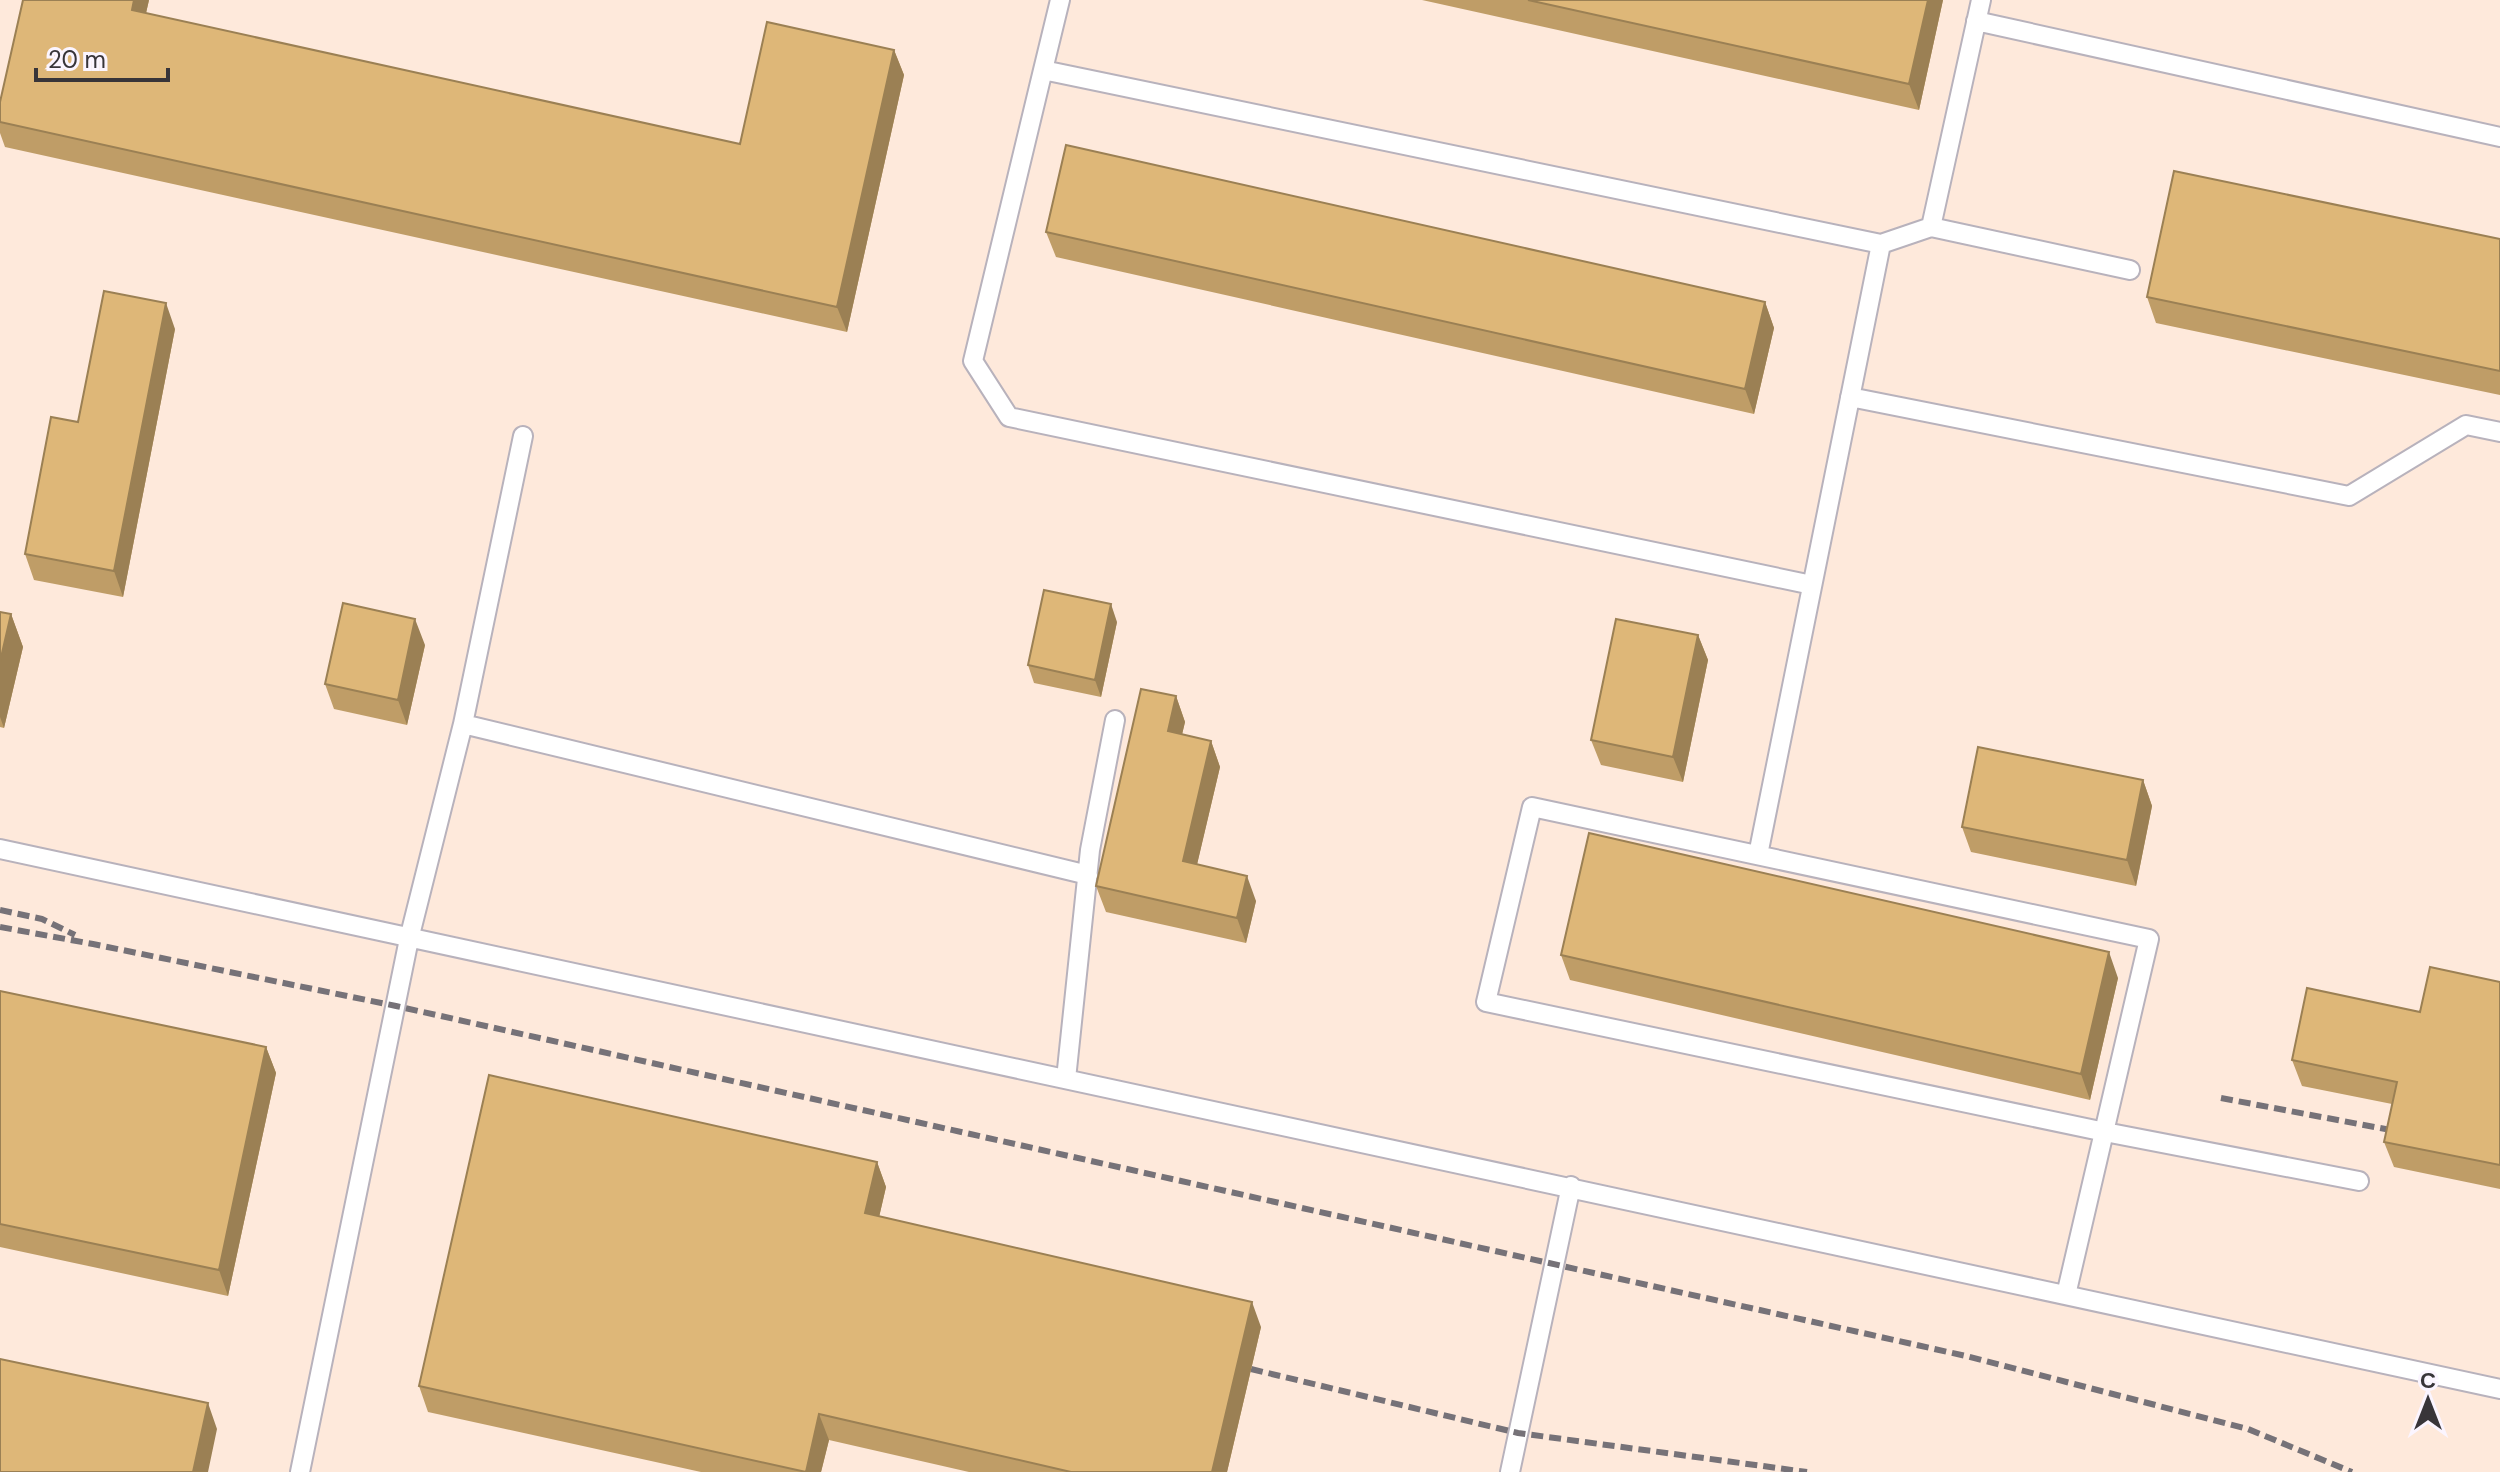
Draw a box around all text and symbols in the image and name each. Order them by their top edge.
scale bar [36,32,168,82]
text: 20 m [48,44,106,75]
north arrow [2388,1360,2468,1440]
text: С [2420,1366,2436,1395]

